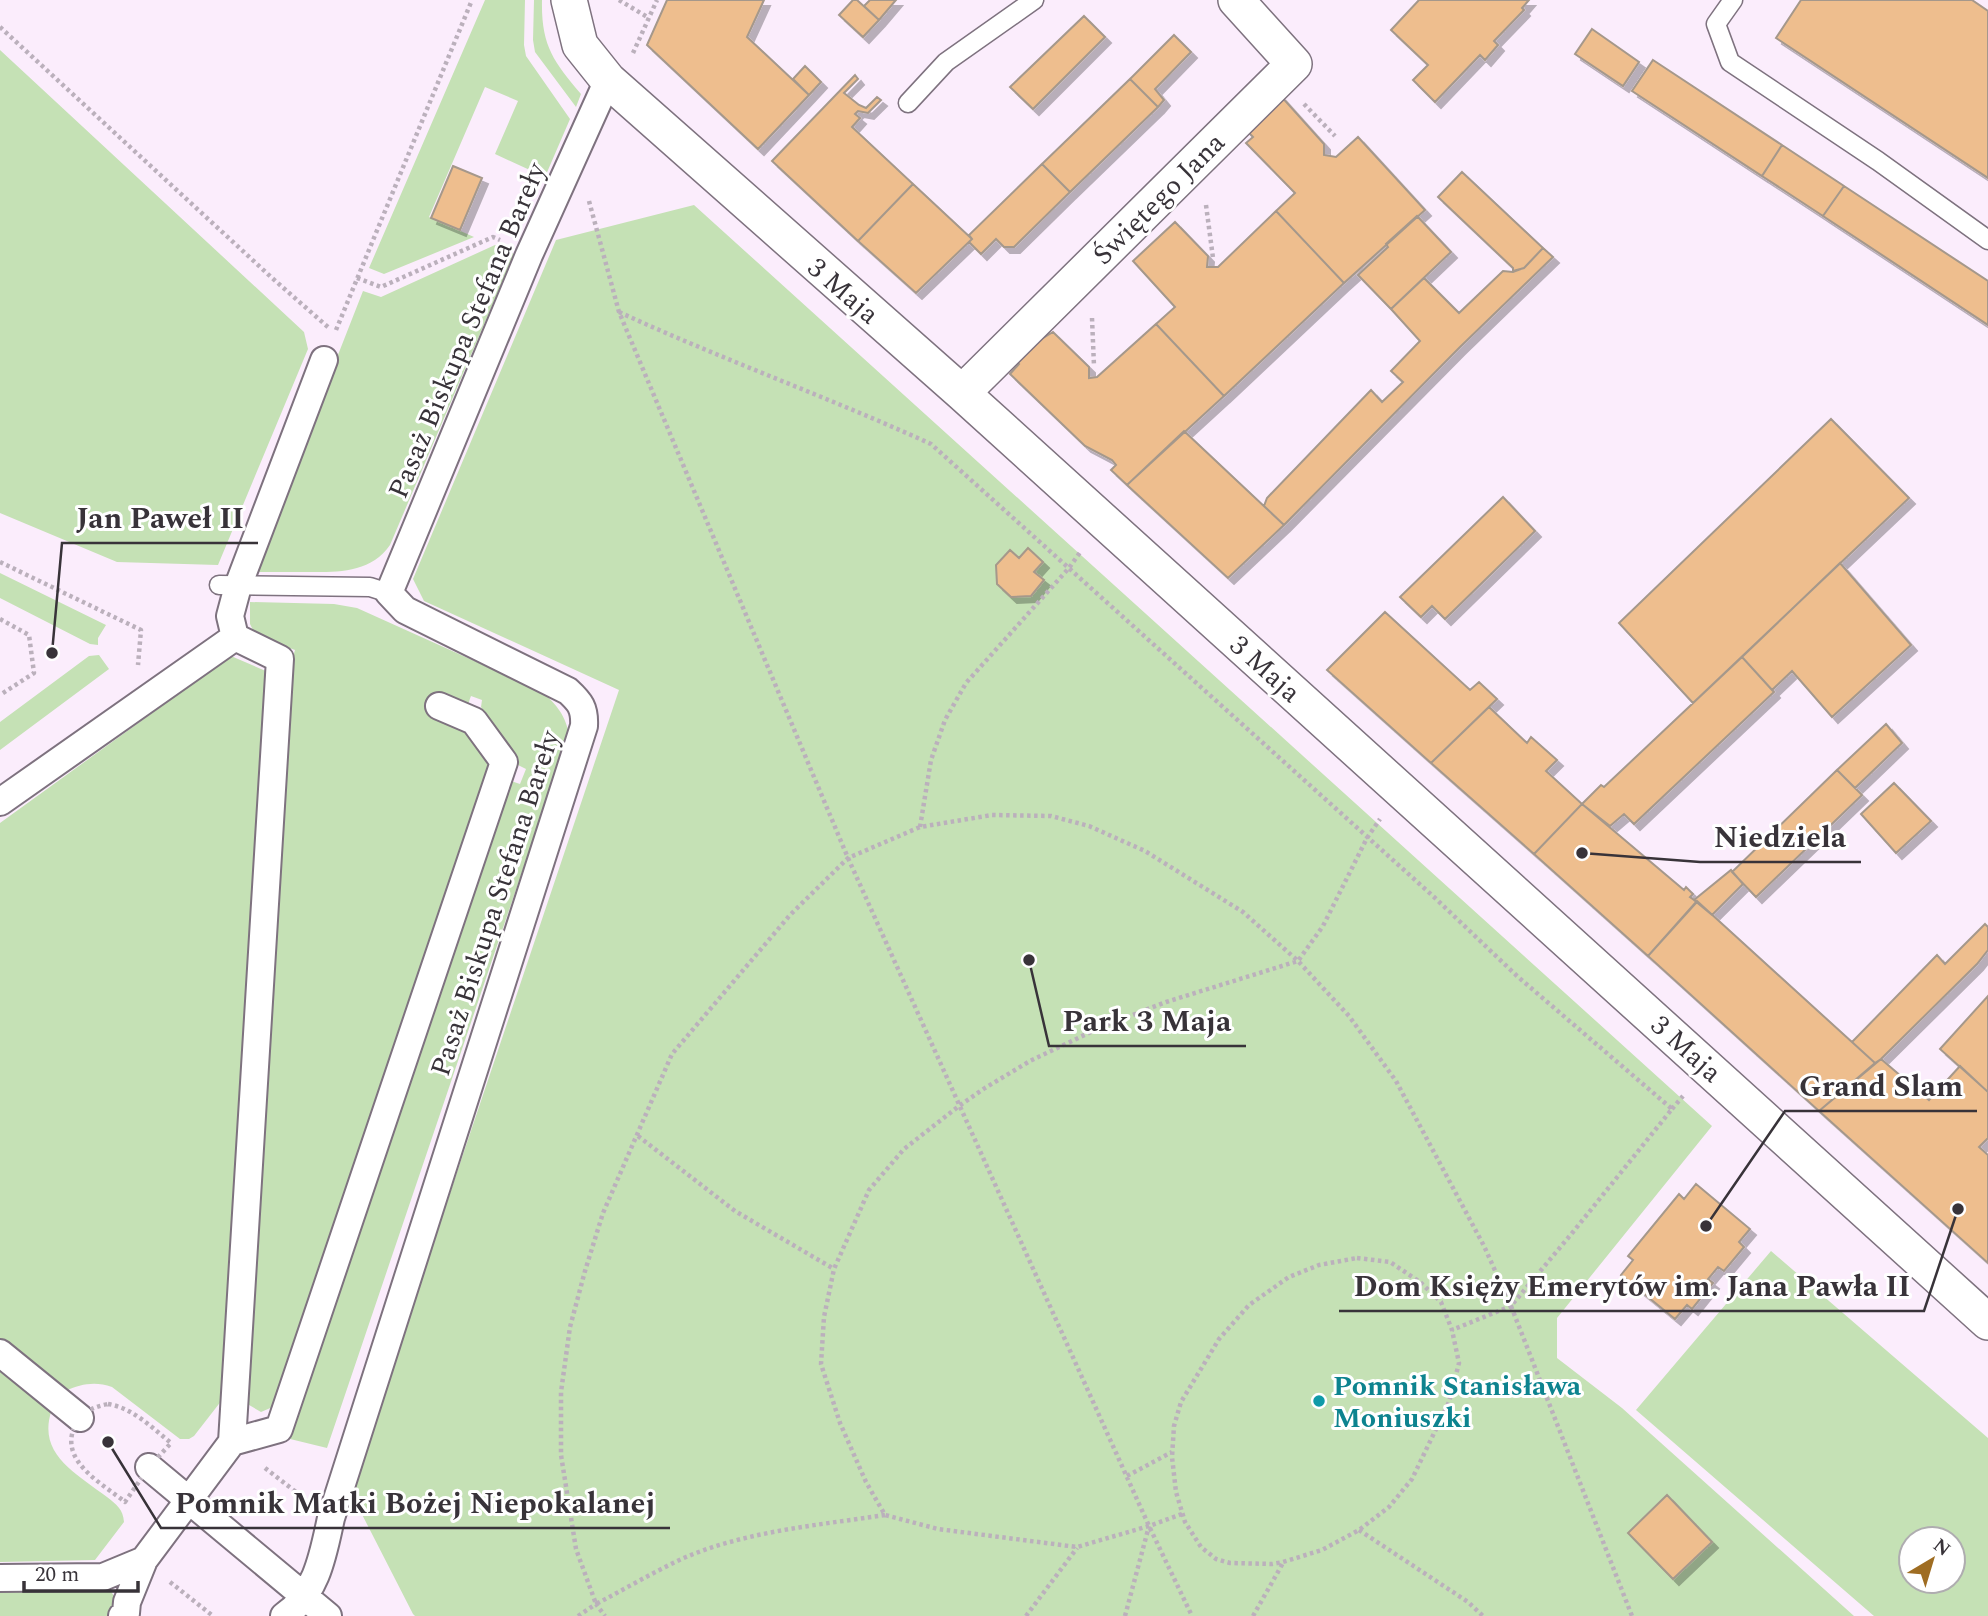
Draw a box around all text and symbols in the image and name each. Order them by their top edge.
street label: Świętego Jana [1083,122,1236,275]
street label: Pasaż Biskupa Stefana Bareły [377,154,558,505]
street label: 3 Maja [797,247,889,335]
callout: Jan Paweł II [62,492,258,543]
text: Jan Paweł II [76,496,244,542]
street label: 3 Maja [1219,625,1311,713]
street label: Pasaż Biskupa Stefana Bareły [419,724,572,1082]
callout: Niedziela [1700,811,1861,862]
text: Niedziela [1714,815,1847,861]
callout: Park 3 Maja [1049,995,1246,1046]
text: Park 3 Maja [1063,999,1232,1045]
street label: 3 Maja [1640,1005,1732,1093]
callout: Grand Slam [1785,1060,1977,1111]
text: Grand Slam [1799,1064,1963,1110]
callout: Dom Księży Emerytów im. Jana Pawła II [1339,1260,1924,1311]
text: Dom Księży Emerytów im. Jana Pawła II [1354,1264,1910,1310]
place label: Pomnik Stanisława Moniuszki [1333,1365,1582,1440]
marker: Pomnik Stanisława Moniuszki [1311,1393,1327,1409]
callout: Pomnik Matki Bożej Niepokalanej [161,1477,670,1528]
text: Pomnik Matki Bożej Niepokalanej [175,1481,655,1527]
north arrow [1897,1525,1967,1595]
text: N [1927,1532,1957,1564]
scale bar [24,1550,138,1594]
text: 20 m [35,1559,79,1591]

